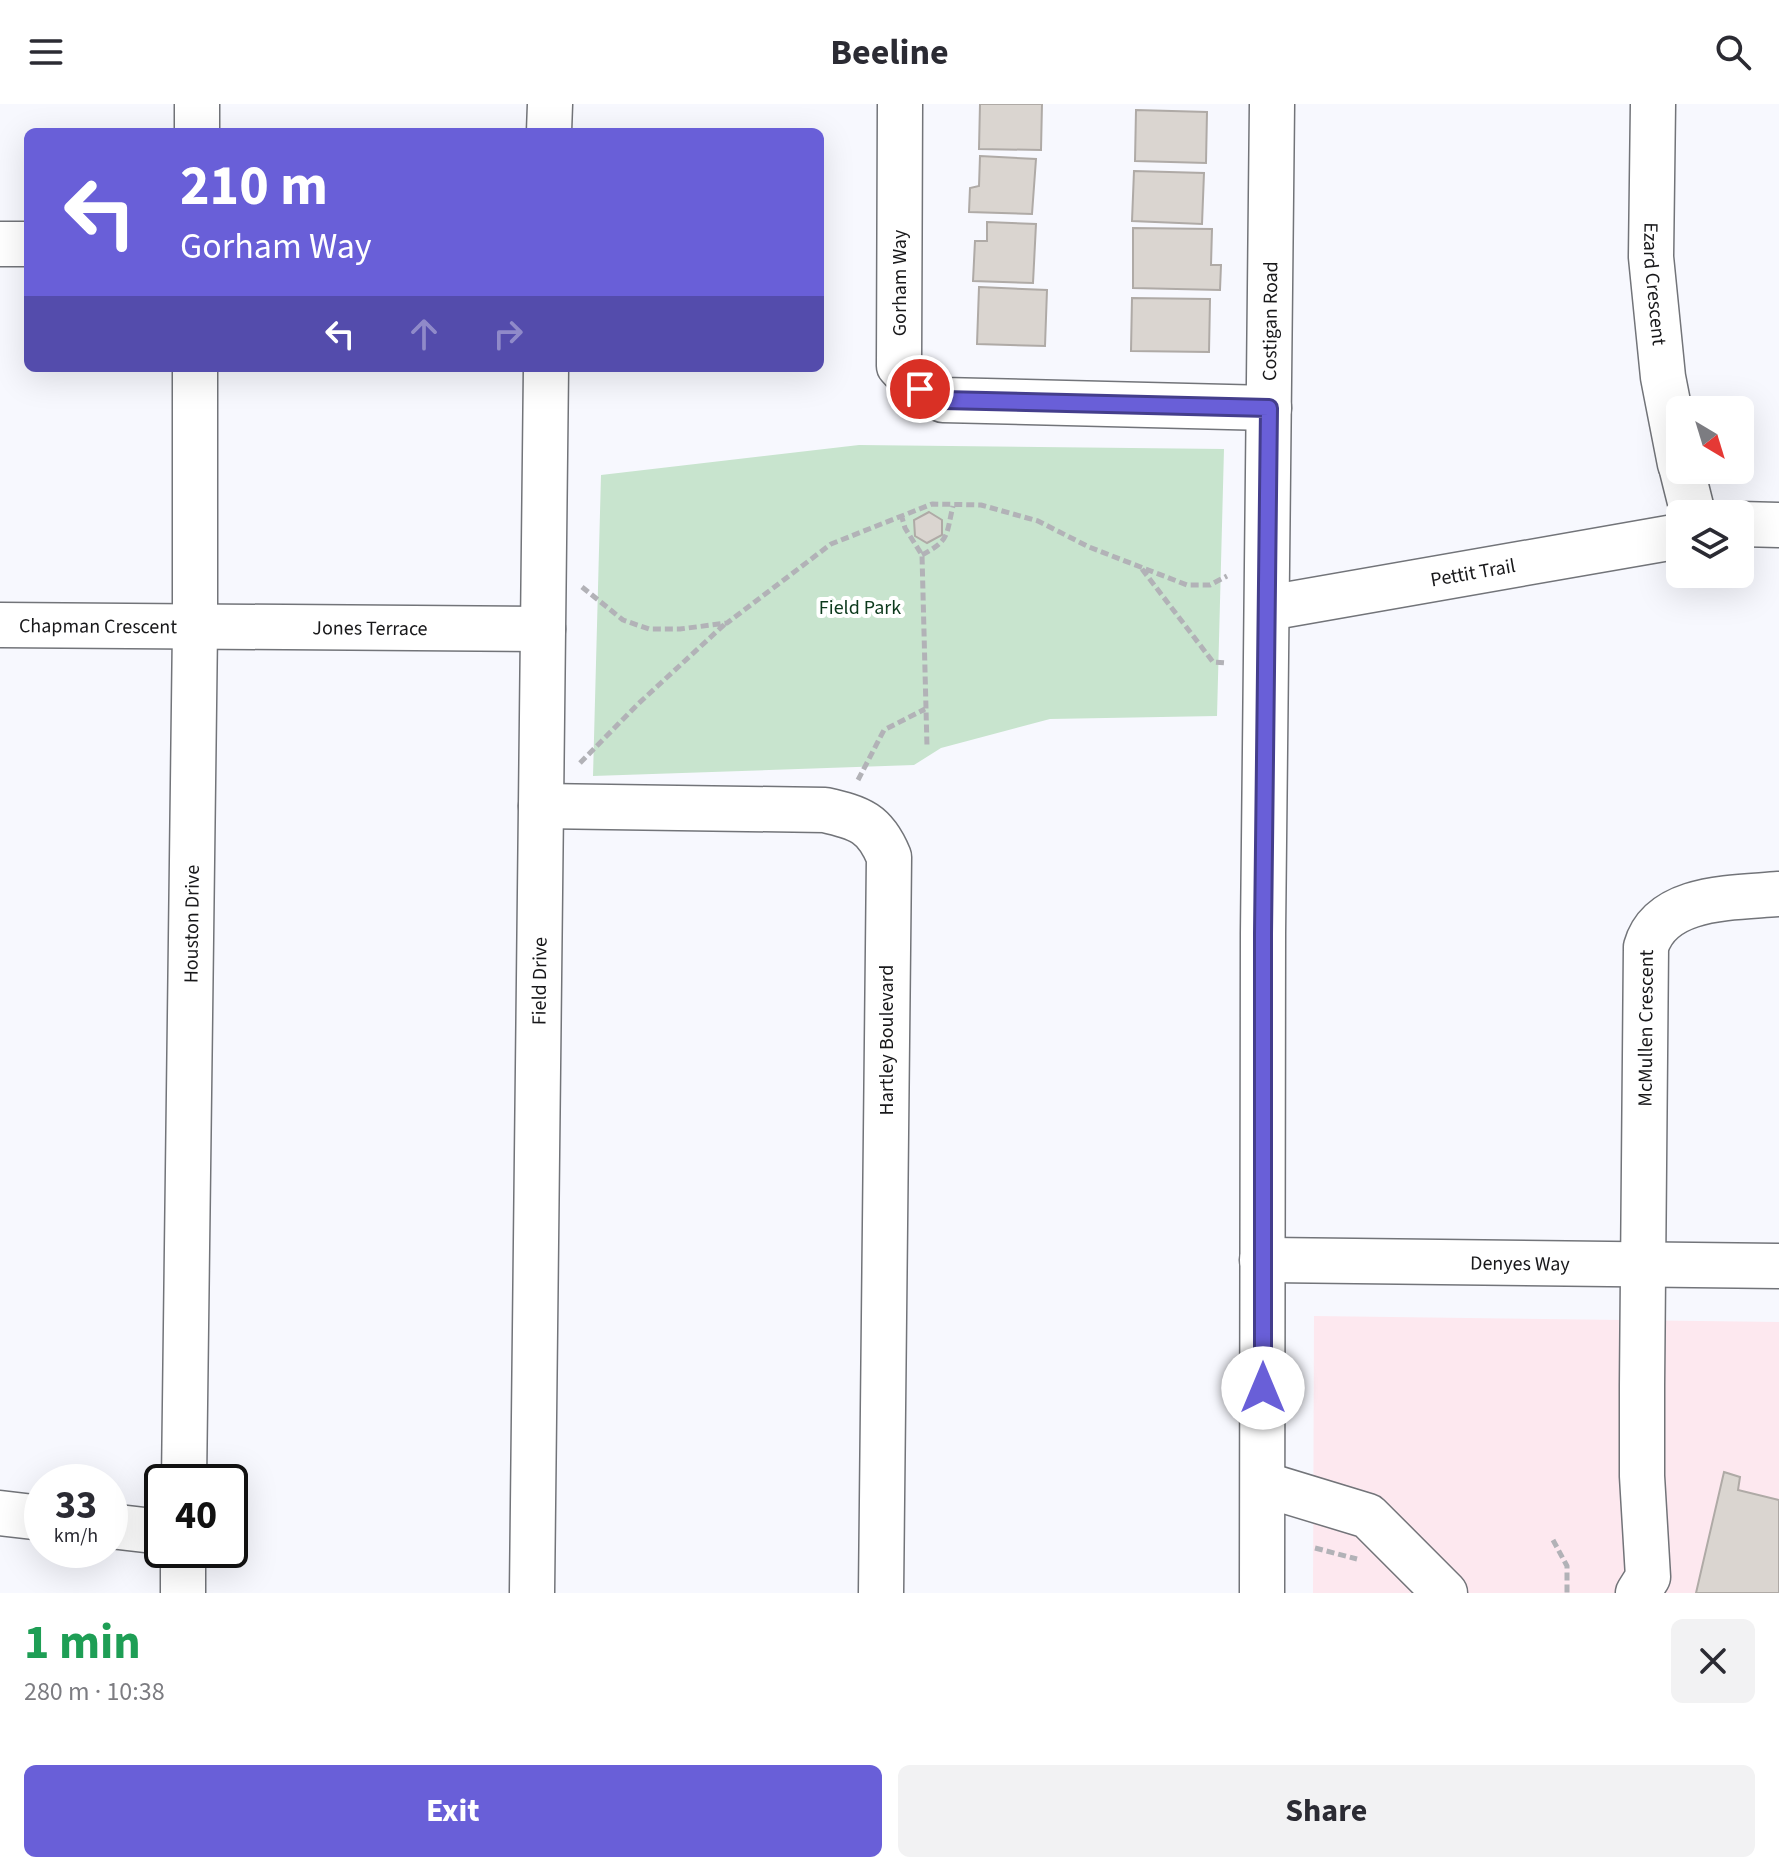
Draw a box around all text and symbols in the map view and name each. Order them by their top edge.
text: Beeline [830,27,949,78]
icon: menu [24,30,68,74]
icon: search [1711,30,1755,74]
text: 210 m [180,147,328,226]
icon: left [48,160,152,264]
text: Gorham Way [180,221,372,272]
street label: Ezard Crescent [1636,222,1673,347]
street label: Gorham Way [886,229,914,336]
street label: Costigan Road [1256,261,1285,381]
icon: left [318,312,362,356]
icon: ahead [402,312,446,356]
icon: right [486,312,530,356]
pin [886,355,954,423]
icon: arrive [898,367,942,411]
north arrow [1666,396,1754,484]
map controls [1666,396,1754,588]
button: layers [1666,500,1754,588]
street label: Pettit Trail [1428,552,1518,594]
park label: Field Park [819,594,901,622]
street label: Chapman Crescent [19,612,177,641]
street label: Jones Terrace [312,614,428,643]
street label: Houston Drive [177,865,207,983]
street label: Field Drive [525,937,554,1025]
street label: McMullen Crescent [1632,949,1661,1107]
street label: Hartley Boulevard [873,965,901,1115]
street label: Denyes Way [1470,1249,1571,1279]
position arrow [1221,1346,1305,1430]
speed limit sign: 40 [144,1464,248,1568]
text: 33 [55,1477,97,1534]
text: km/h [54,1522,98,1550]
text: 1 min [24,1609,141,1677]
button: close [1671,1619,1755,1703]
text: 280 m · 10:38 [24,1673,165,1710]
button: Exit [24,1765,882,1857]
button: Share [898,1765,1755,1857]

